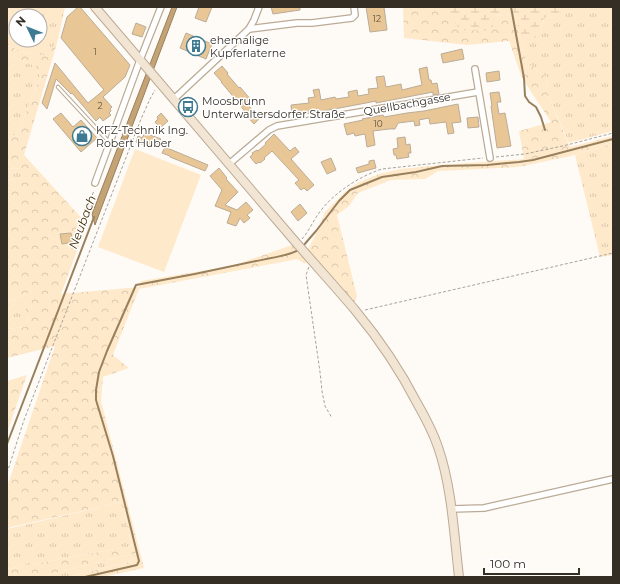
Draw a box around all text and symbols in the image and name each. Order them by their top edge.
north arrow [8,8,48,48]
text: N [13,13,29,29]
house number: 12 [373,13,381,24]
place label: ehemalige Kupferlaterne [210,33,286,60]
building icon: ehemalige Kupferlaterne [185,35,207,57]
house number: 1 [93,46,97,57]
street label: Quellbachgasse [362,89,452,119]
place label: Moosbrunn Unterwaltersdorfer Straße [202,94,345,121]
bus stop icon: Moosbrunn Unterwaltersdorfer Straße [177,96,199,118]
house number: 2 [97,100,103,111]
house number: 10 [373,118,383,129]
place label: KFZ-Technik Ing. Robert Huber [96,123,188,150]
shop icon: KFZ-Technik Ing. Robert Huber [71,125,93,147]
water label: Neubach [65,193,99,251]
scale bar [484,550,579,576]
text: 100 m [490,556,526,571]

